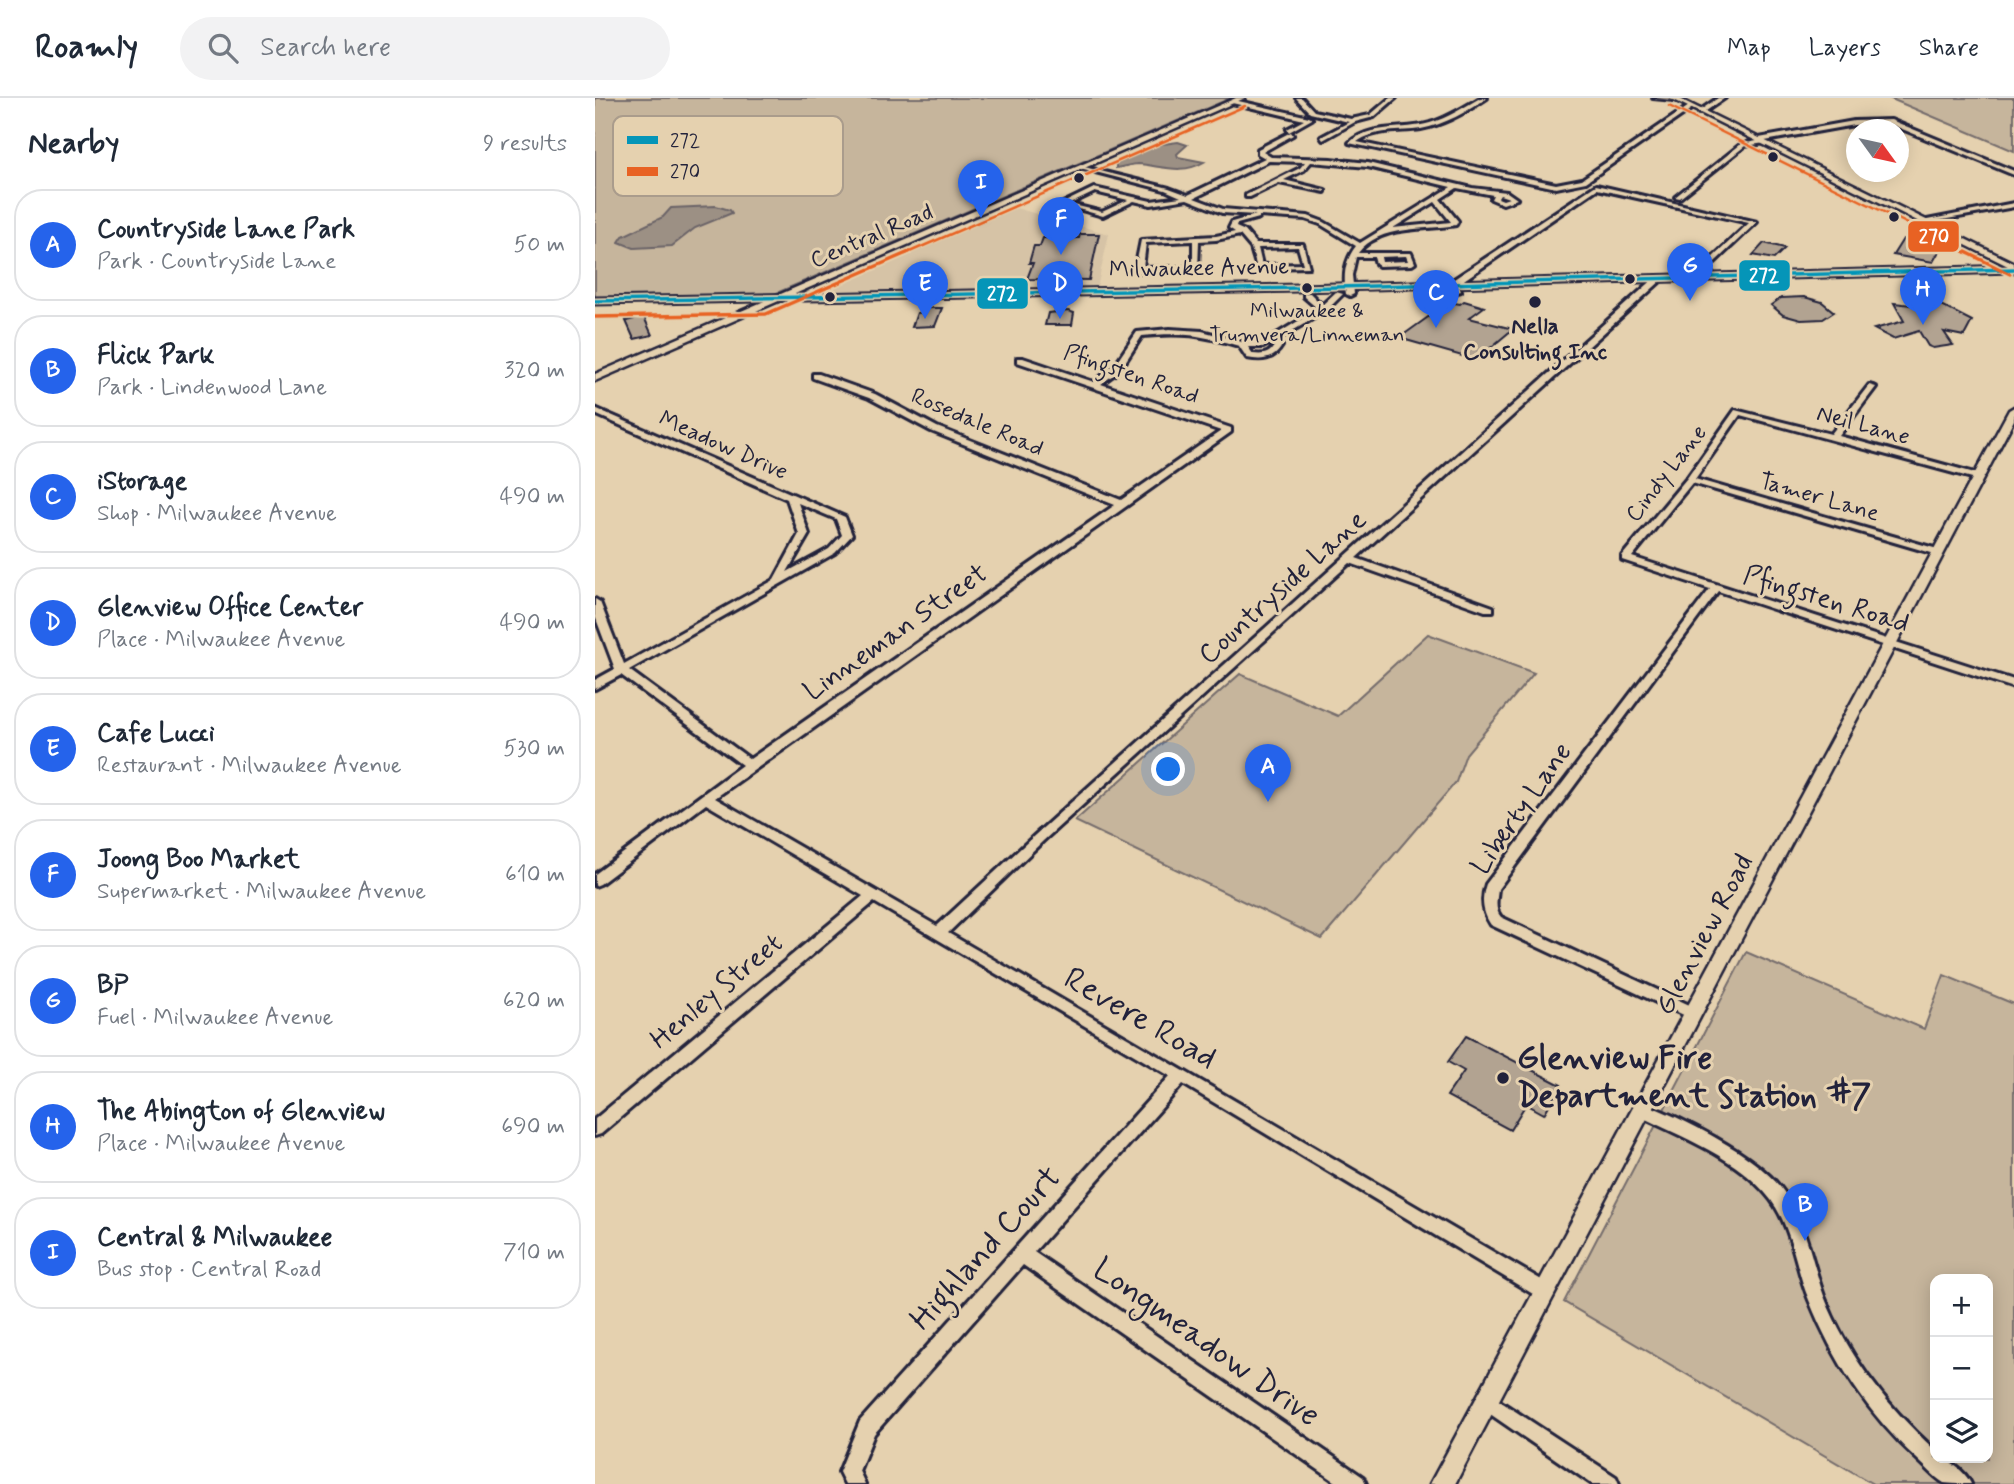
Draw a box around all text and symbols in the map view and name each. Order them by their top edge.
search box [180,17,670,80]
text: Roamly [35,26,138,70]
icon: search [204,29,242,67]
text: Search here [260,31,391,65]
text: Map [1727,33,1771,64]
text: Layers [1809,33,1881,64]
text: Share [1919,33,1979,64]
legend [613,116,843,196]
north arrow [1846,119,1909,182]
text: Nearby [28,124,119,163]
text: 9 results [483,129,567,159]
text: 272 [670,129,700,154]
unlabelled marker [1766,150,1780,164]
text: 270 [670,160,700,185]
pin: I [958,160,1004,218]
unlabelled marker [1072,171,1086,185]
pin: F [1038,197,1084,255]
street label: Central Road [806,198,938,276]
unlabelled marker [1887,210,1901,224]
text: Countryside Lane Park [97,213,355,247]
line badge: 270 [1907,220,1960,253]
text: 270 [1919,225,1949,250]
text: A [45,230,61,260]
text: 50 m [514,230,565,260]
pin: G [1667,243,1713,301]
text: Park · Countryside Lane [97,247,336,277]
street label: Milwaukee Avenue [1109,252,1289,286]
line badge: 272 [1738,259,1791,292]
pin: E [902,261,948,319]
pin: D [1037,261,1083,319]
text: 272 [1749,264,1780,289]
pin: H [1900,267,1946,325]
pin: C [1413,270,1459,328]
unlabelled marker [1623,272,1637,286]
line badge: 272 [976,277,1029,310]
marker: Milwaukee & Trumvera/Linneman [1300,281,1314,295]
text: 272 [987,282,1018,307]
unlabelled marker [823,290,837,304]
marker: Nella Consulting Inc [1527,294,1543,310]
place label: Milwaukee & Trumvera/Linneman [1209,297,1405,349]
place label: Nella Consulting Inc [1463,312,1608,371]
street label: Pfingsten Road [1059,338,1203,414]
text: Flick Park [97,339,215,373]
text: B [46,356,60,386]
text: 320 m [504,356,565,386]
text: Park · Lindenwood Lane [97,373,327,403]
street label: Rosedale Road [906,382,1048,464]
street label: Neil Lane [1813,399,1913,453]
street label: Meadow Drive [654,404,792,488]
street label: Cindy Lane [1620,419,1714,529]
text: iStorage [97,465,187,499]
street label: Tamer Lane [1756,467,1882,529]
text: C [45,482,61,512]
text: 490 m [500,482,565,512]
text: Shop · Milwaukee Avenue [97,499,337,529]
street label: Countryside Lane [1191,503,1375,673]
street label: Linneman Street [797,556,995,710]
street label: Pfingsten Road [1738,557,1913,646]
text: Glenview Office Center [97,591,363,625]
text: D [45,608,61,638]
text: 490 m [500,608,565,638]
text: Place · Milwaukee Avenue [97,625,345,655]
text: Cafe Lucci [97,717,215,751]
text: E [46,734,60,764]
text: 530 m [503,734,565,764]
street label: Liberty Lane [1463,736,1581,882]
pin: A [1245,744,1291,802]
text: Restaurant · Milwaukee Avenue [97,751,402,781]
your location [1151,752,1185,786]
text: Joong Boo Market [97,843,300,877]
street label: Glenview Road [1647,848,1763,1022]
text: F [47,860,59,890]
text: 610 m [505,860,565,890]
text: Supermarket · Milwaukee Avenue [97,877,426,907]
street label: Henley Street [643,926,791,1058]
street label: Revere Road [1055,957,1225,1081]
text: BP [97,969,128,1003]
text: G [45,986,61,1016]
text: 620 m [503,986,565,1016]
text: Fuel · Milwaukee Avenue [97,1003,333,1033]
place label: Glenview Fire Department Station #7 [1517,1037,1871,1119]
marker: Glenview Fire Department Station #7 [1495,1070,1511,1086]
text: The Abington of Glenview [97,1095,385,1129]
text: H [45,1112,61,1142]
text: 690 m [501,1112,565,1142]
text: Place · Milwaukee Avenue [97,1129,345,1159]
street label: Highland Court [900,1157,1074,1343]
pin: B [1782,1183,1828,1241]
text: Central & Milwaukee [97,1221,332,1255]
text: I [47,1238,59,1268]
text: 710 m [503,1238,565,1268]
street label: Longmeadow Drive [1082,1248,1328,1440]
text: Bus stop · Central Road [97,1255,321,1285]
map controls [1930,1274,1993,1463]
button: + [1930,1274,1993,1337]
button: − [1930,1337,1993,1400]
button: layers [1930,1400,1993,1463]

